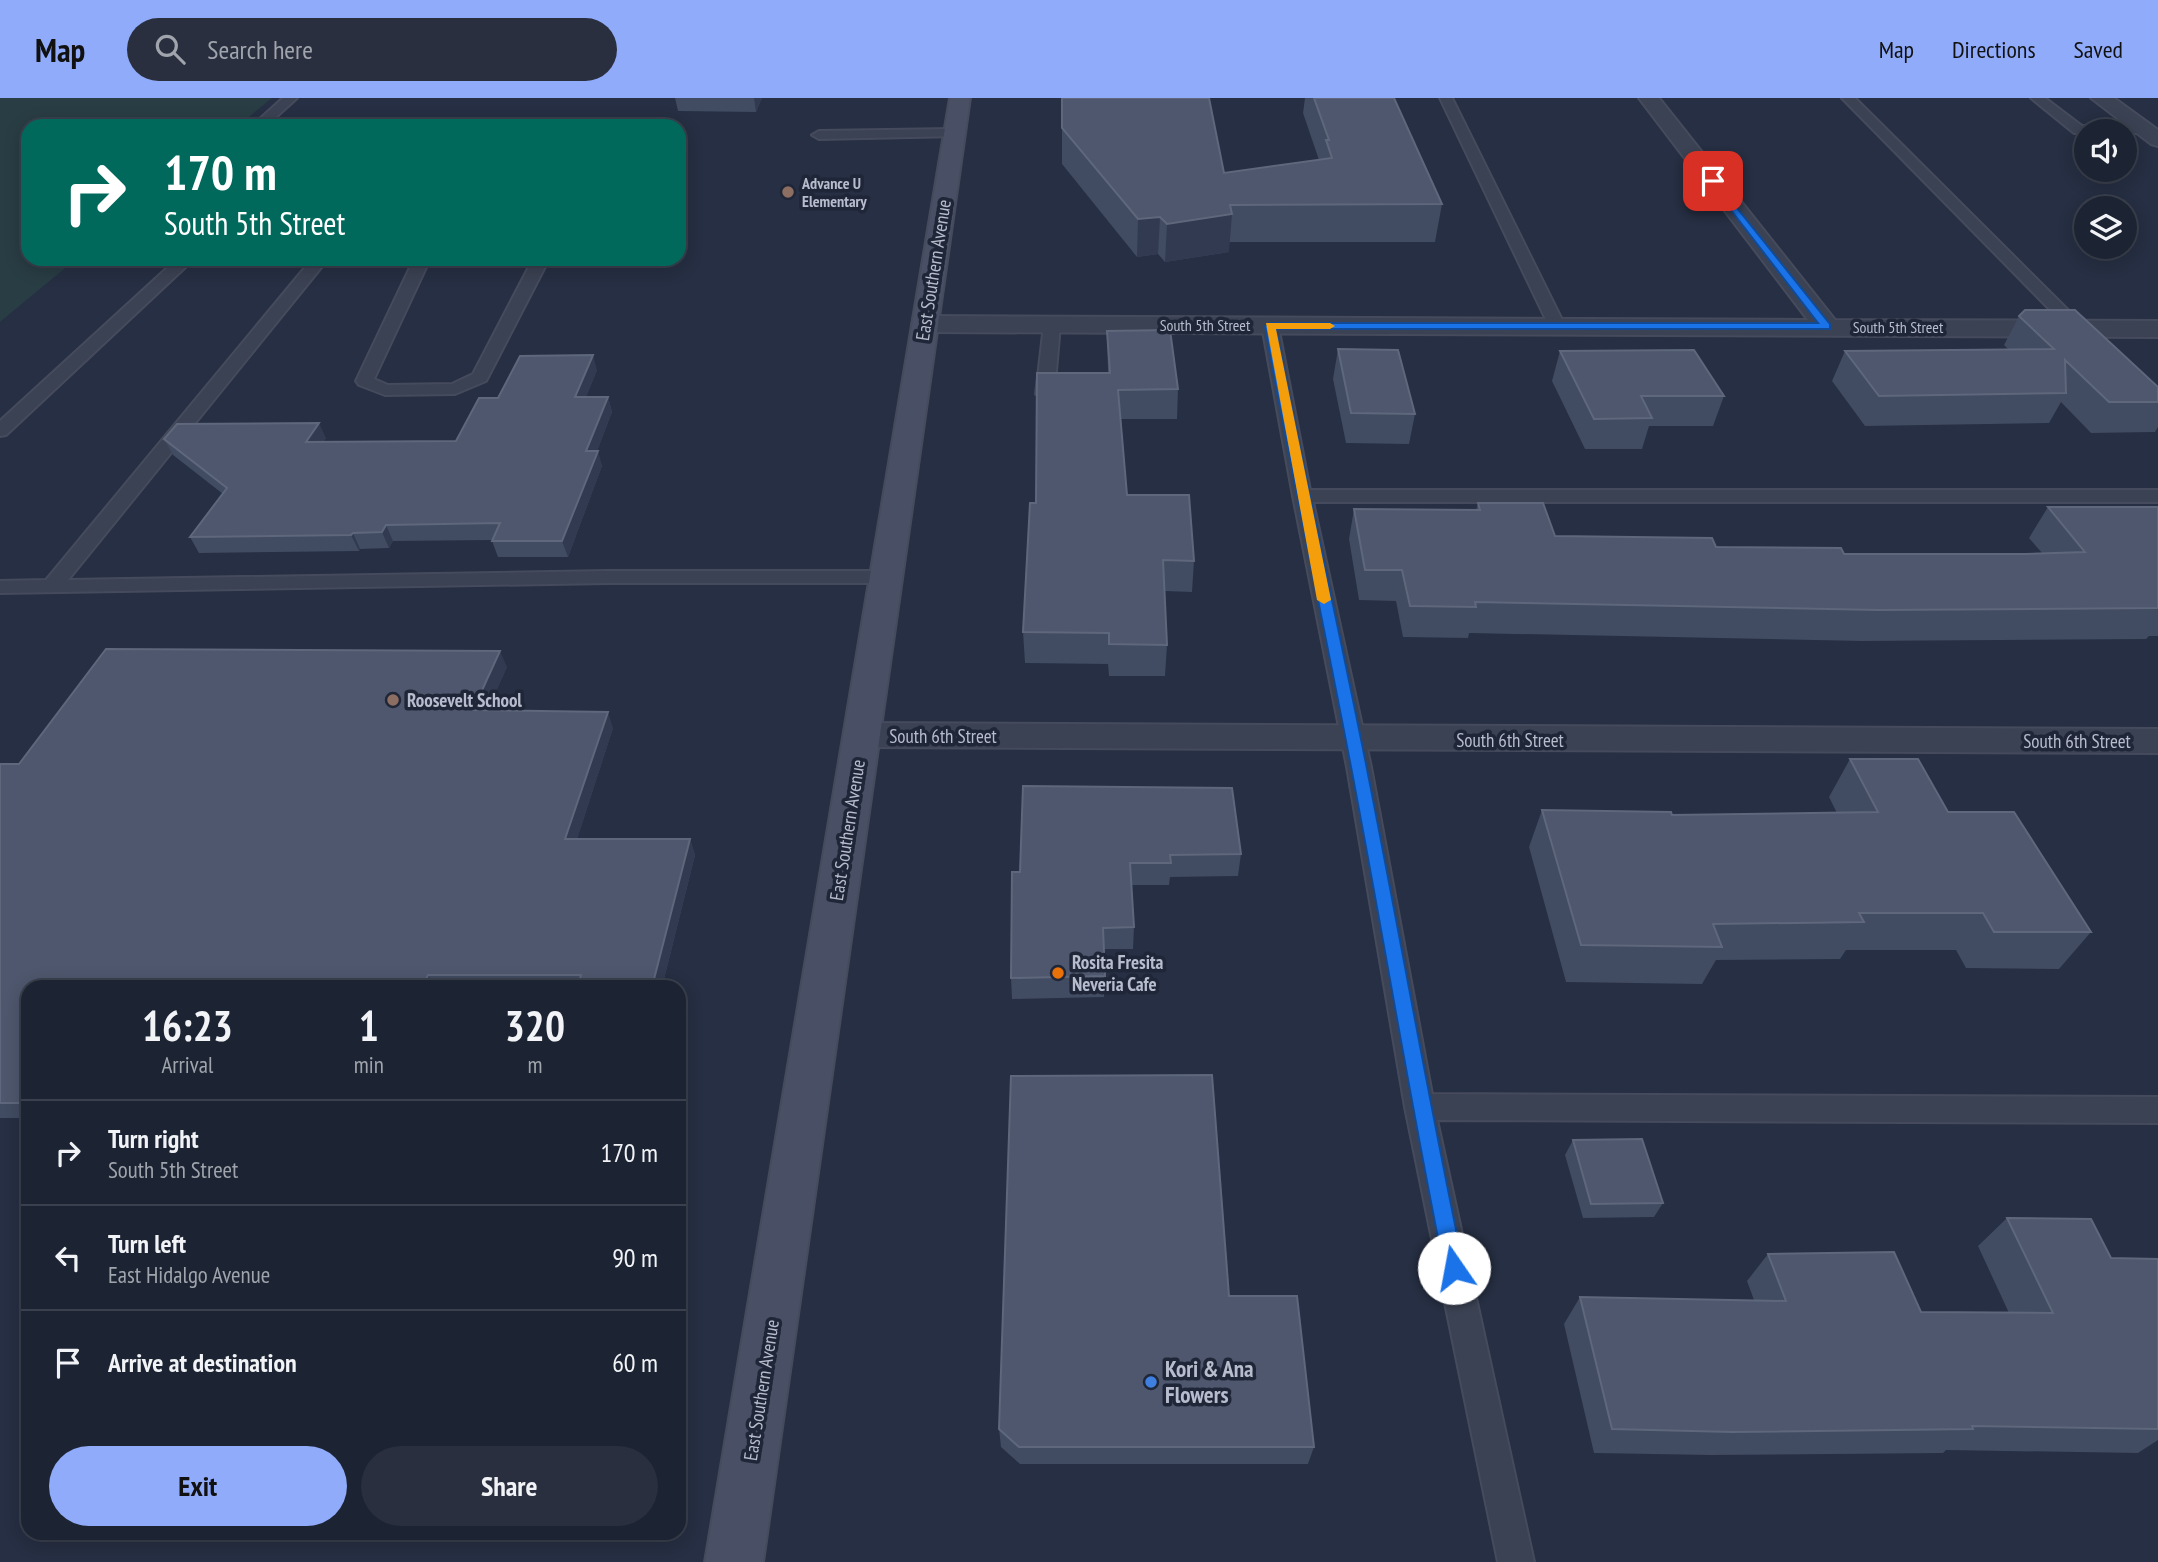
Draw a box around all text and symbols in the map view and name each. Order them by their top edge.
search box [127,18,617,81]
text: Map [35,28,85,71]
icon: search [151,30,189,68]
text: Search here [207,33,313,66]
text: Map [1879,34,1914,65]
text: Directions [1952,34,2036,65]
text: Saved [2074,34,2123,65]
map controls [2074,119,2137,259]
button: sound [2074,119,2137,182]
text: 170 m [164,140,277,204]
icon: right [49,147,140,238]
pin [1683,151,1743,211]
icon: arrive [1694,162,1732,200]
place label: Advance U Elementary [801,173,867,211]
marker: Advance U Elementary [780,184,796,200]
button: layers [2074,196,2137,259]
street label: East Southern Avenue [910,198,956,342]
text: South 5th Street [164,202,345,244]
street label: South 5th Street [1160,315,1251,335]
street label: South 5th Street [1853,317,1944,337]
place label: Roosevelt School [407,688,522,712]
marker: Roosevelt School [385,692,401,708]
street label: South 6th Street [889,724,998,748]
street label: South 6th Street [1456,728,1565,752]
street label: South 6th Street [2023,729,2132,753]
street label: East Southern Avenue [824,758,870,902]
place label: Rosita Fresita Neveria Cafe [1072,950,1164,996]
marker: Rosita Fresita Neveria Cafe [1050,965,1066,981]
text: 16:23 [142,998,233,1053]
text: 1 [359,998,379,1053]
text: 320 [505,998,565,1053]
text: Arrival [161,1050,213,1079]
text: min [354,1050,384,1079]
text: m [527,1050,542,1079]
text: Turn right [108,1122,199,1155]
icon: right [49,1134,87,1172]
text: 170 m [600,1136,658,1169]
text: South 5th Street [108,1155,238,1184]
text: Turn left [108,1227,186,1260]
position arrow [1417,1231,1491,1305]
icon: left [49,1239,87,1277]
text: 90 m [612,1241,658,1274]
text: East Hidalgo Avenue [108,1260,270,1289]
street label: East Southern Avenue [738,1318,784,1462]
icon: arrive [49,1344,87,1382]
text: Arrive at destination [108,1346,297,1379]
text: 60 m [612,1346,658,1379]
place label: Kori & Ana Flowers [1165,1354,1254,1409]
marker: Kori & Ana Flowers [1143,1374,1159,1390]
button: Exit [49,1446,347,1526]
button: Share [361,1446,658,1526]

